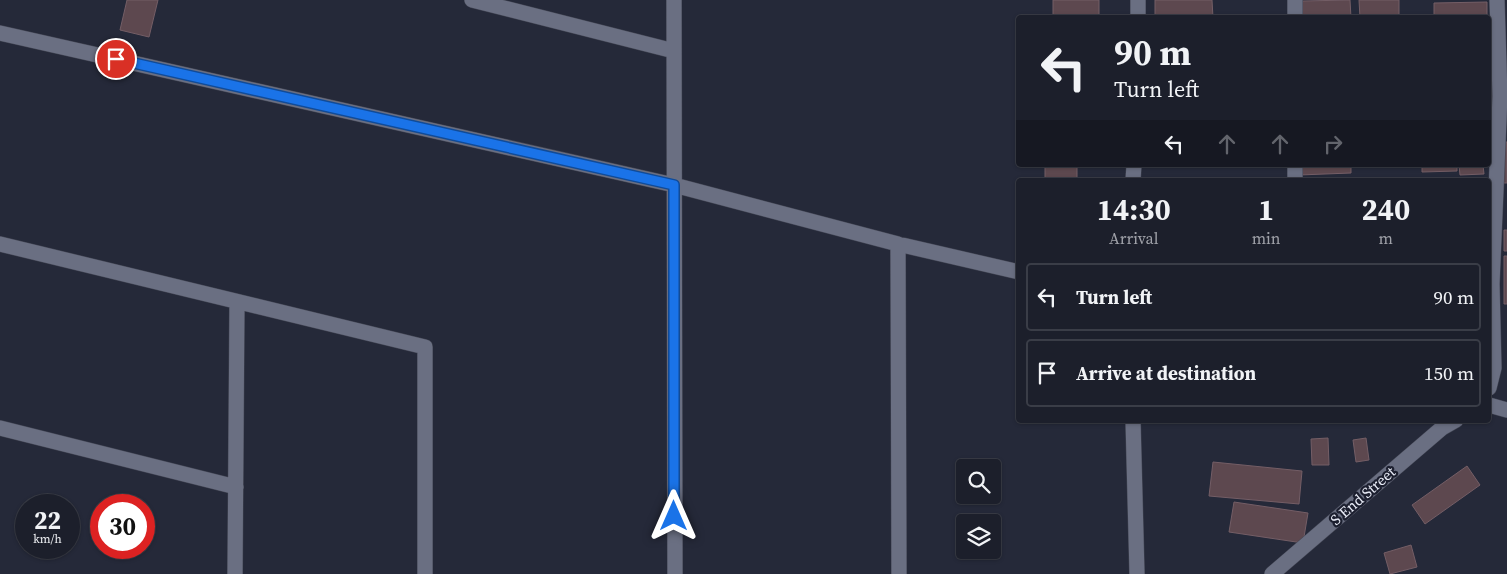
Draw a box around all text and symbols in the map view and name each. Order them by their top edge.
text: 90 m [1114,29,1191,77]
icon: left [1031,35,1096,100]
pin [95,38,137,80]
icon: arrive [102,45,130,73]
text: Turn left [1114,74,1199,104]
icon: left [1160,130,1188,158]
icon: ahead [1213,130,1241,158]
icon: ahead [1266,130,1294,158]
icon: right [1319,130,1347,158]
text: 14:30 [1097,189,1171,230]
text: 1 [1258,189,1274,230]
text: 240 [1361,189,1410,230]
text: Arrival [1109,227,1159,249]
text: min [1252,227,1281,249]
text: m [1379,227,1393,249]
icon: left [1033,283,1061,311]
text: Turn left [1076,284,1152,310]
text: 90 m [1433,284,1474,310]
icon: arrive [1033,359,1061,387]
text: Arrive at destination [1076,360,1256,386]
text: 150 m [1424,360,1474,386]
map controls [956,459,1001,559]
button: search [956,459,1001,504]
street label: S End Street [1326,461,1400,530]
position arrow [647,489,699,541]
speed limit sign: 30 [90,494,155,559]
text: 22 [34,503,61,537]
button: layers [956,514,1001,559]
text: km/h [33,531,62,547]

